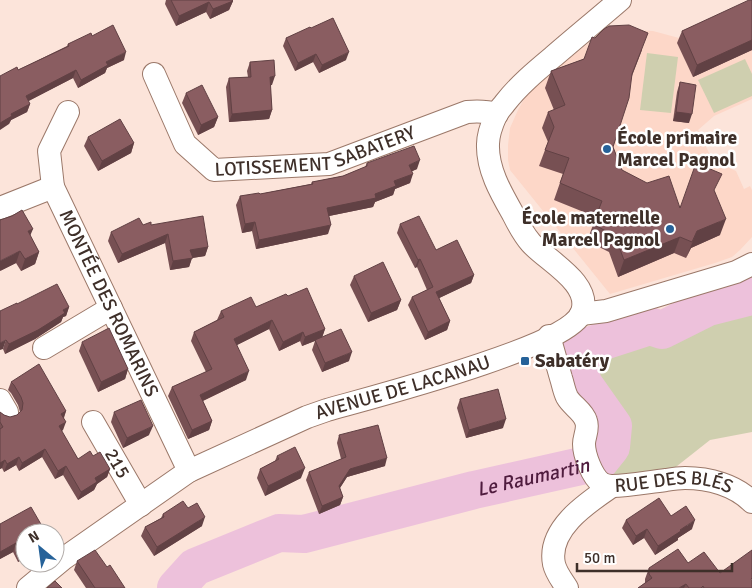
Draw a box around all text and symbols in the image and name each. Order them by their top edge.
street label: LOTISSEMENT SABATERY [214,120,419,182]
place label: École primaire Marcel Pagnol [617,126,737,172]
marker: École primaire Marcel Pagnol [601,143,613,155]
street label: MONTÉE DES ROMARINS [54,206,164,401]
place label: École maternelle Marcel Pagnol [521,206,660,252]
marker: École maternelle Marcel Pagnol [664,223,676,235]
place label: Sabatéry [535,349,610,373]
street label: AVENUE DE LACANAU [312,350,493,425]
marker: Sabatéry [519,355,531,367]
street label: 215 [99,444,135,483]
water label: Le Raumartin [474,452,593,502]
street label: RUE DES BLÉS [614,466,737,499]
north arrow [15,523,65,573]
text: N [26,527,42,547]
scale bar [577,540,732,572]
text: 50 m [584,549,615,567]

